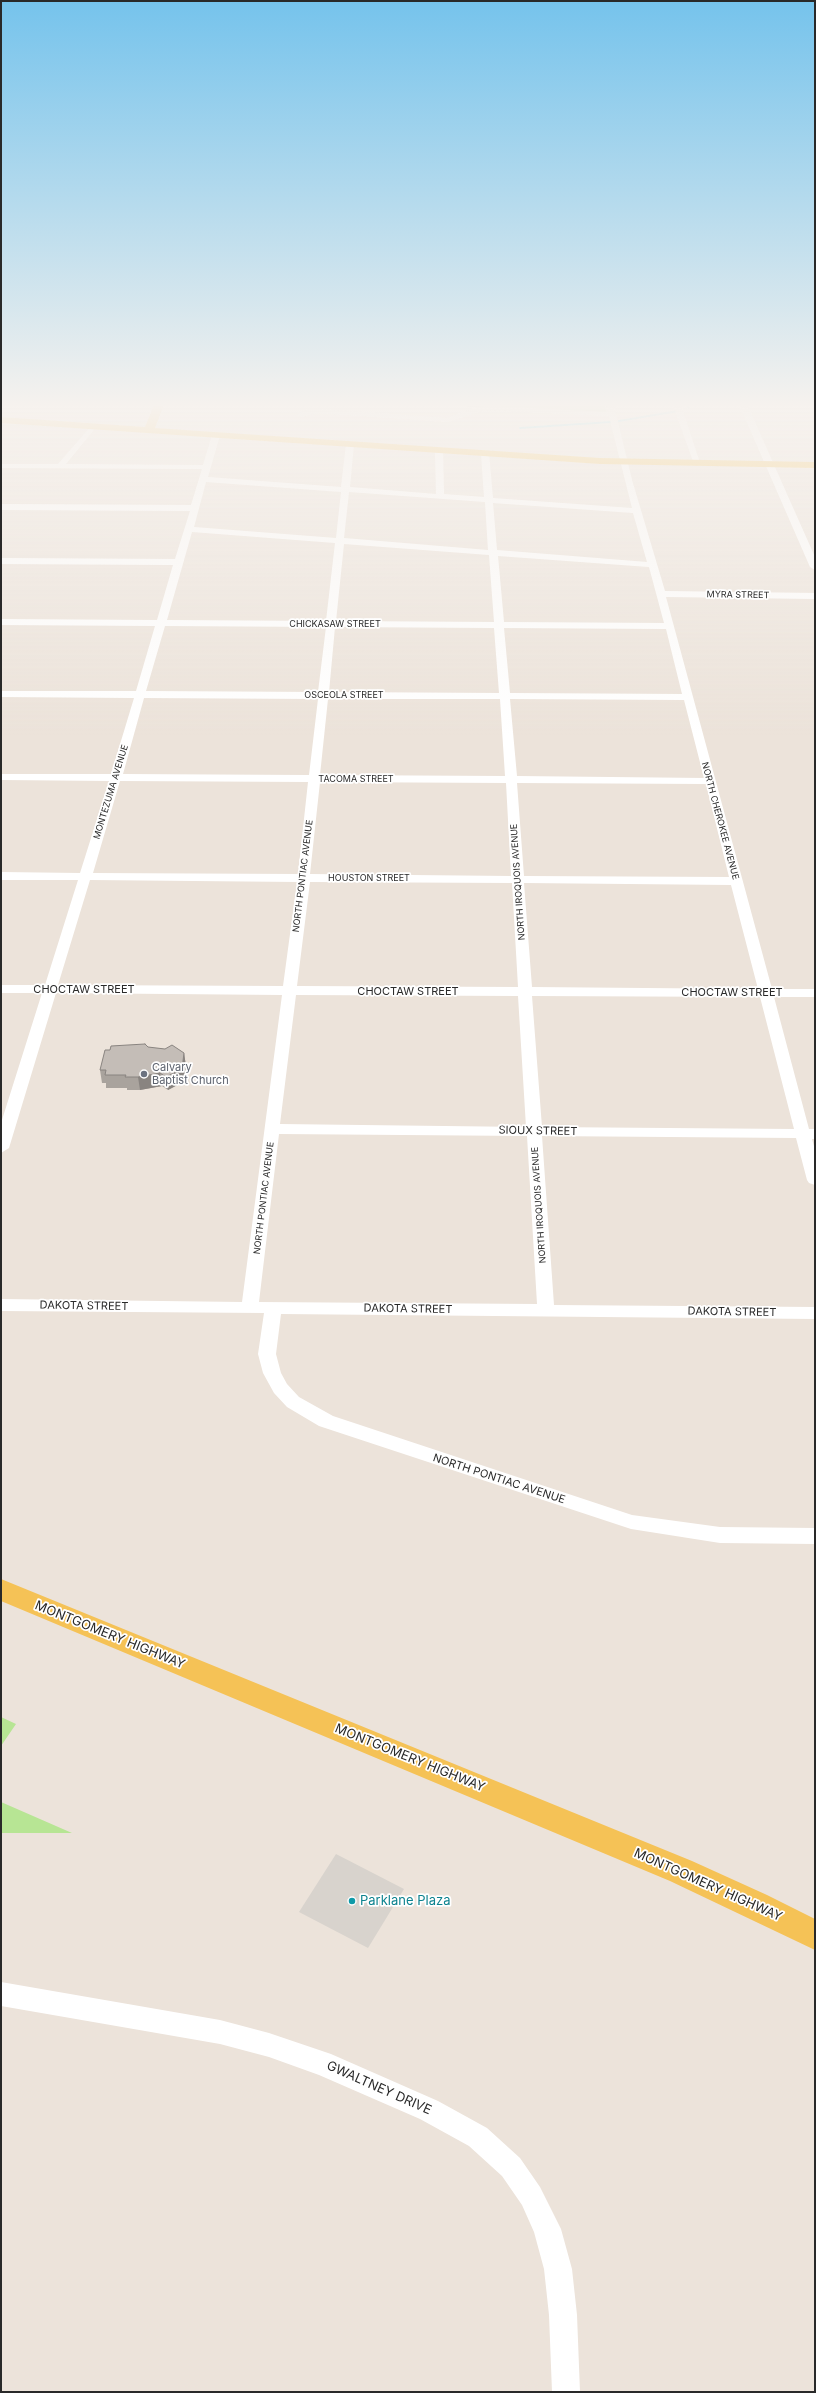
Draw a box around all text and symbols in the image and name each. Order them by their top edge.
street label: MYRA STREET [707,589,769,601]
street label: CHICKASAW STREET [289,619,381,629]
street label: OSCEOLA STREET [304,690,384,700]
street label: MONTEZUMA AVENUE [91,743,131,841]
street label: NORTH CHEROKEE AVENUE [699,761,741,881]
street label: TACOMA STREET [318,774,394,784]
street label: NORTH PONTIAC AVENUE [291,819,315,933]
street label: NORTH IROQUOIS AVENUE [509,823,527,941]
street label: HOUSTON STREET [328,873,410,883]
street label: CHOCTAW STREET [33,983,135,997]
street label: CHOCTAW STREET [357,985,459,999]
street label: CHOCTAW STREET [681,986,783,1000]
place label: Calvary Baptist Church [152,1061,229,1087]
marker: Calvary Baptist Church [139,1069,149,1079]
street label: SIOUX STREET [499,1124,577,1138]
street label: NORTH PONTIAC AVENUE [252,1141,276,1255]
street label: NORTH IROQUOIS AVENUE [530,1146,548,1264]
street label: DAKOTA STREET [40,1299,128,1313]
street label: DAKOTA STREET [364,1302,452,1316]
street label: DAKOTA STREET [688,1305,776,1319]
street label: NORTH PONTIAC AVENUE [431,1451,567,1507]
street label: MONTGOMERY HIGHWAY [33,1598,187,1672]
street label: MONTGOMERY HIGHWAY [333,1721,487,1795]
street label: MONTGOMERY HIGHWAY [631,1845,785,1925]
place label: Parklane Plaza [360,1893,450,1909]
marker: Parklane Plaza [347,1896,357,1906]
street label: GWALTNEY DRIVE [324,2058,434,2118]

